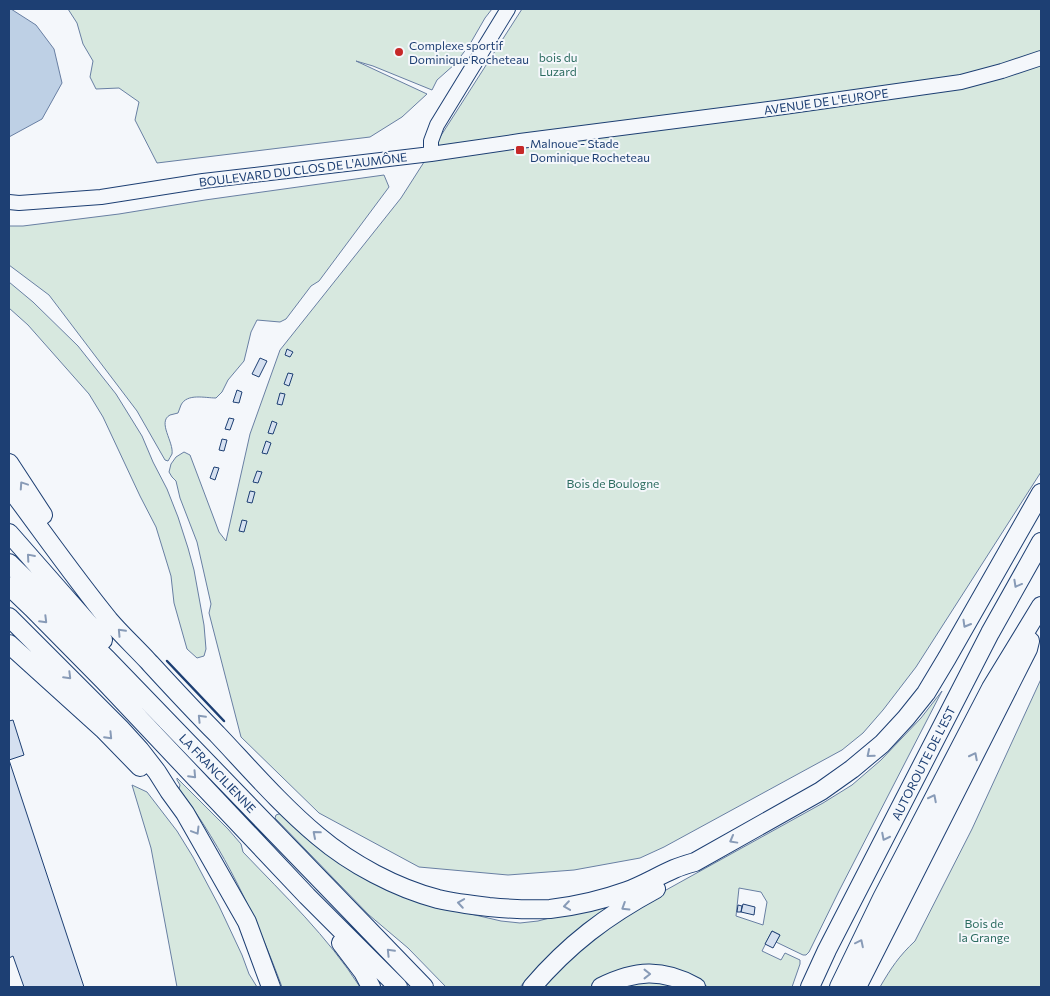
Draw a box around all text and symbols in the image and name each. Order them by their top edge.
place label: Complexe sportif Dominique Rocheteau [409,38,529,66]
marker: Complexe sportif Dominique Rocheteau [393,46,405,58]
park label: bois du Luzard [539,50,577,78]
street label: AVENUE DE L'EUROPE [763,85,889,117]
place label: Malnoue - Stade Dominique Rocheteau [530,136,650,164]
marker: Malnoue - Stade Dominique Rocheteau [514,144,526,156]
street label: BOULEVARD DU CLOS DE L'AUMÔNE [198,149,408,189]
park label: Bois de Boulogne [567,476,659,490]
one-way arrow [20,481,29,491]
one-way arrow [27,554,35,563]
one-way arrow [1014,579,1024,588]
one-way arrow [38,614,47,623]
one-way arrow [963,619,973,628]
one-way arrow [118,629,127,638]
one-way arrow [62,670,71,679]
street label: AUTOROUTE DE L’EST [888,704,958,822]
one-way arrow [198,715,207,724]
one-way arrow [103,730,112,739]
street label: LA FRANCILIENNE [177,731,259,815]
one-way arrow [867,748,876,757]
one-way arrow [968,752,978,761]
one-way arrow [187,770,196,779]
one-way arrow [927,794,937,803]
one-way arrow [189,826,199,835]
one-way arrow [312,830,321,839]
one-way arrow [881,832,891,841]
one-way arrow [730,834,739,844]
one-way arrow [456,898,464,909]
one-way arrow [622,900,631,910]
one-way arrow [563,901,571,911]
park label: Bois de la Grange [959,916,1009,944]
one-way arrow [854,940,864,949]
one-way arrow [387,949,396,958]
one-way arrow [644,969,652,979]

